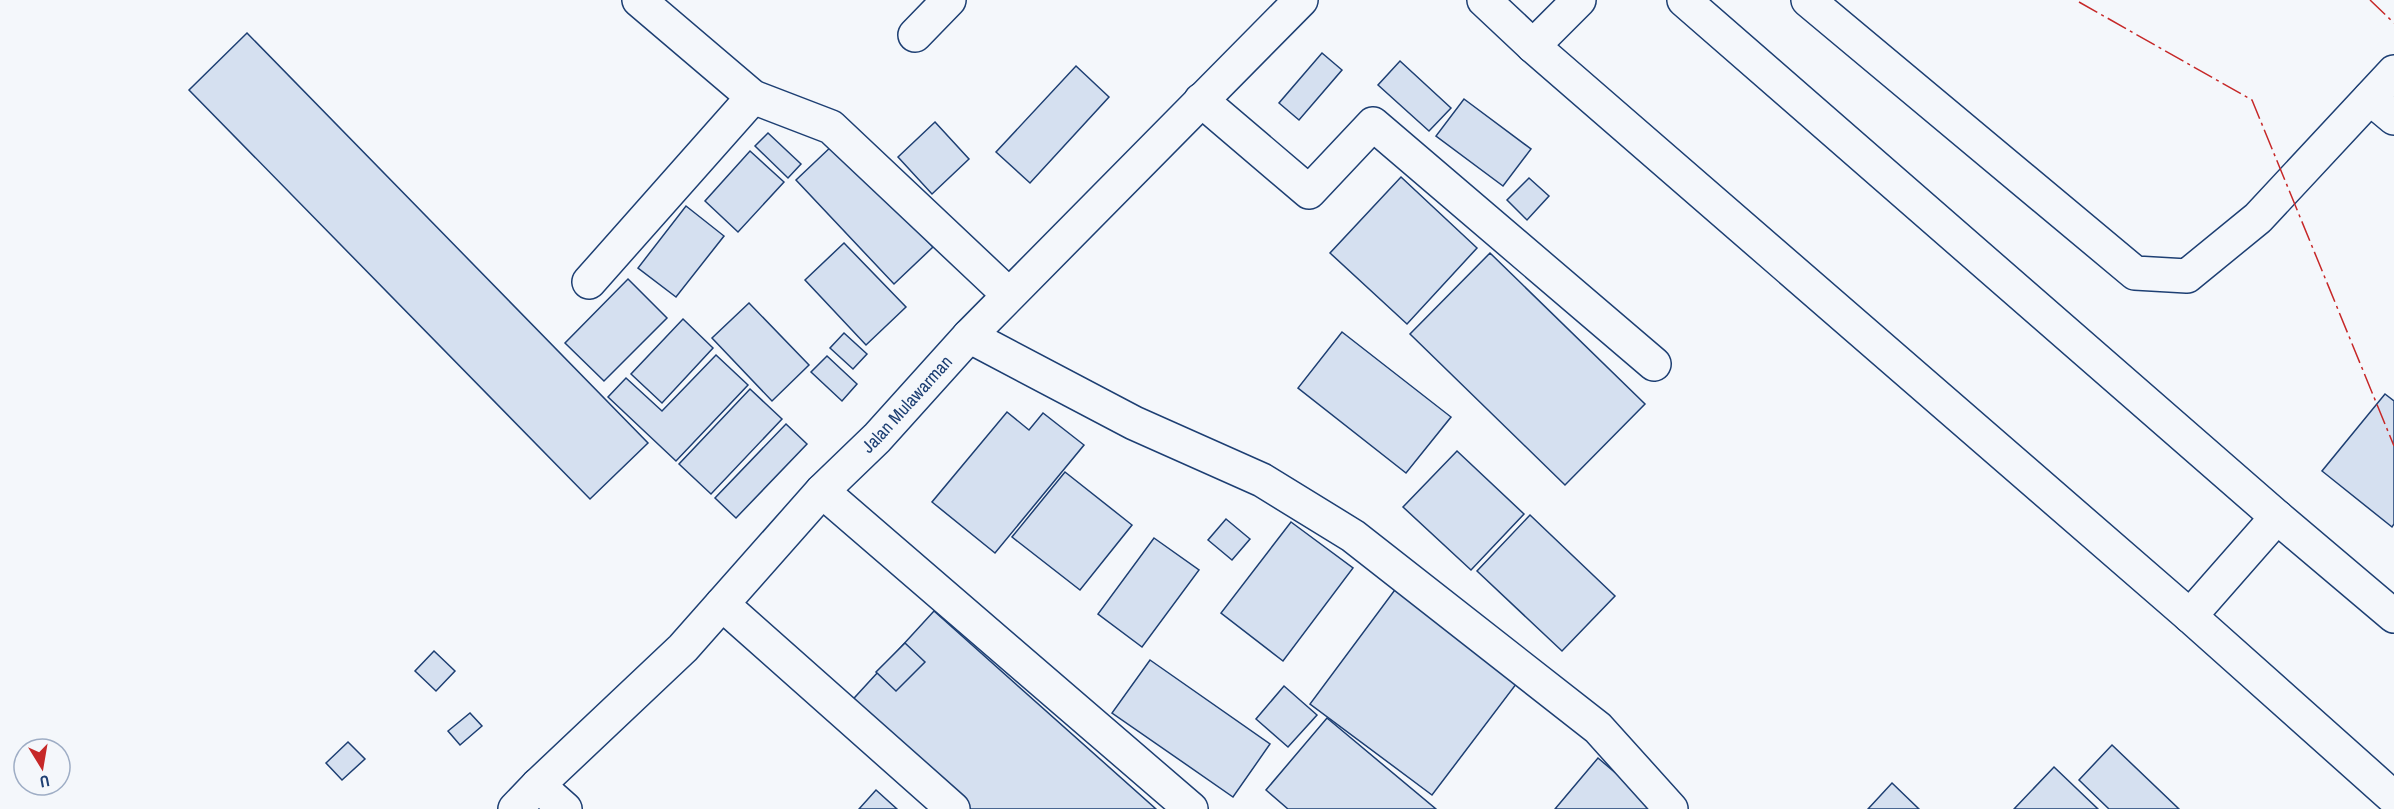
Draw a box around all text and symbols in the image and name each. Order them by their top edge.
street label: Jalan Mulawarman [856,350,958,458]
north arrow [12,737,72,797]
text: U [38,770,52,793]

